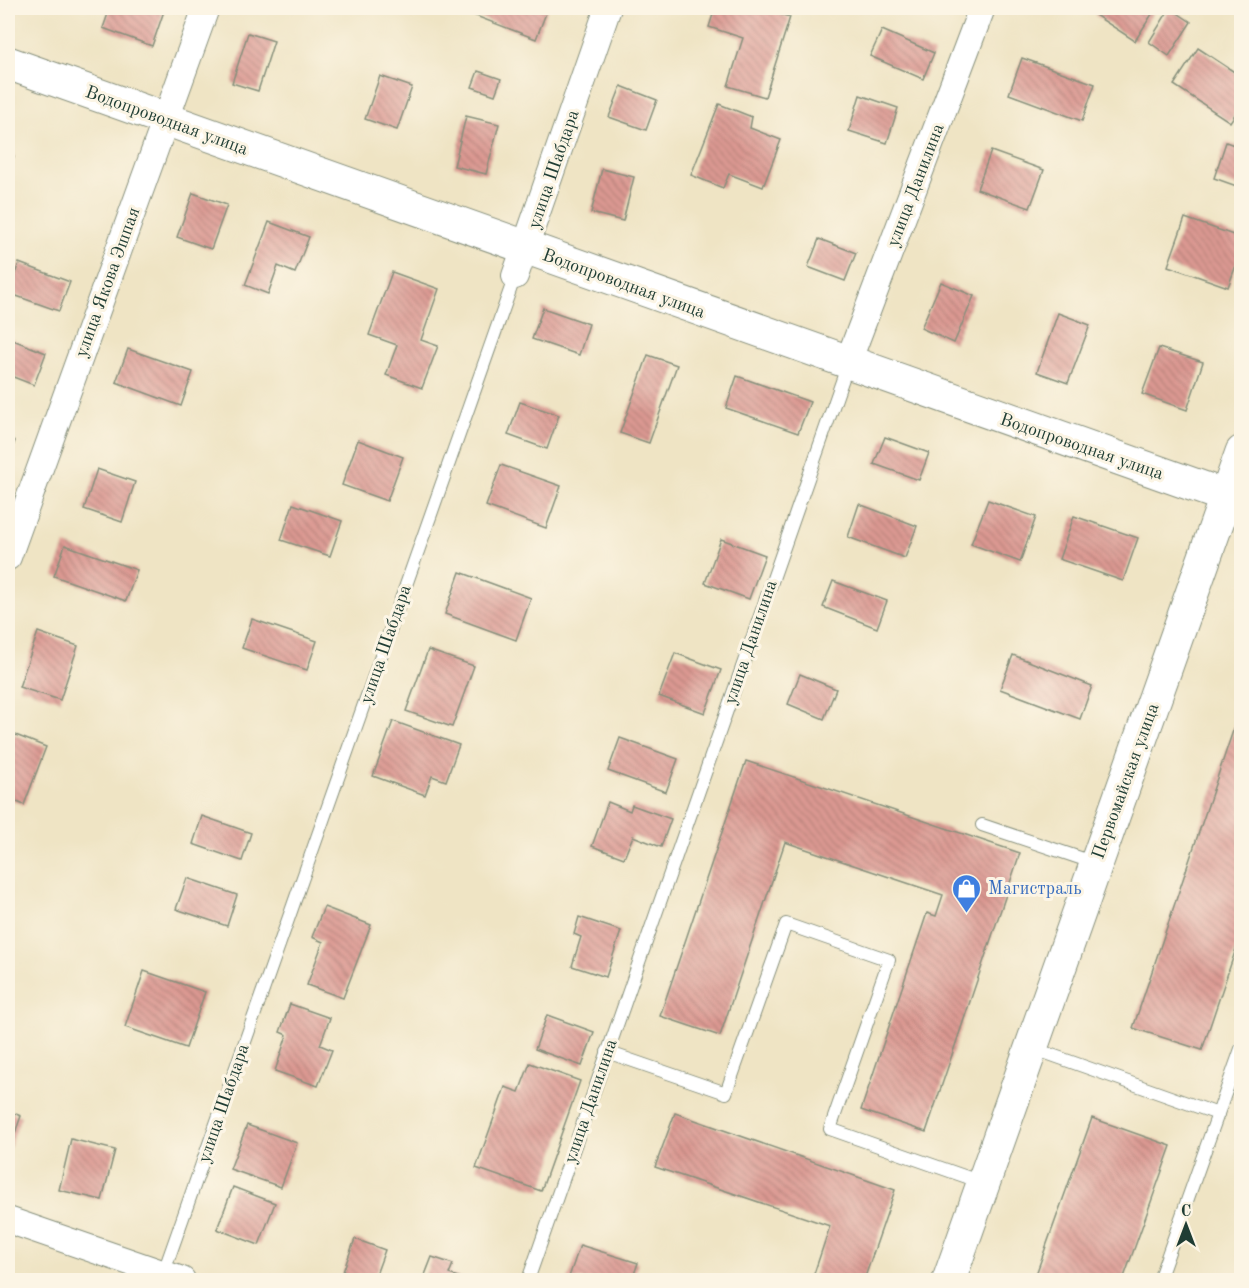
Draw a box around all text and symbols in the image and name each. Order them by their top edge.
street label: Водопроводная улица [83,83,251,159]
street label: улица Шабдара [525,107,583,231]
street label: улица Данилина [884,121,948,249]
street label: улица Якова Эшпая [72,205,143,360]
street label: Водопроводная улица [540,246,708,322]
street label: Водопроводная улица [998,410,1166,483]
street label: улица Данилина [721,578,781,707]
street label: улица Шабдара [357,582,415,706]
street label: Первомайская улица [1089,701,1163,862]
shop icon: Магистраль [951,872,983,914]
place label: Магистраль [988,880,1082,898]
street label: улица Данилина [561,1037,621,1166]
street label: улица Шабдара [195,1041,253,1165]
north arrow [1156,1195,1216,1255]
text: С [1181,1204,1191,1220]

